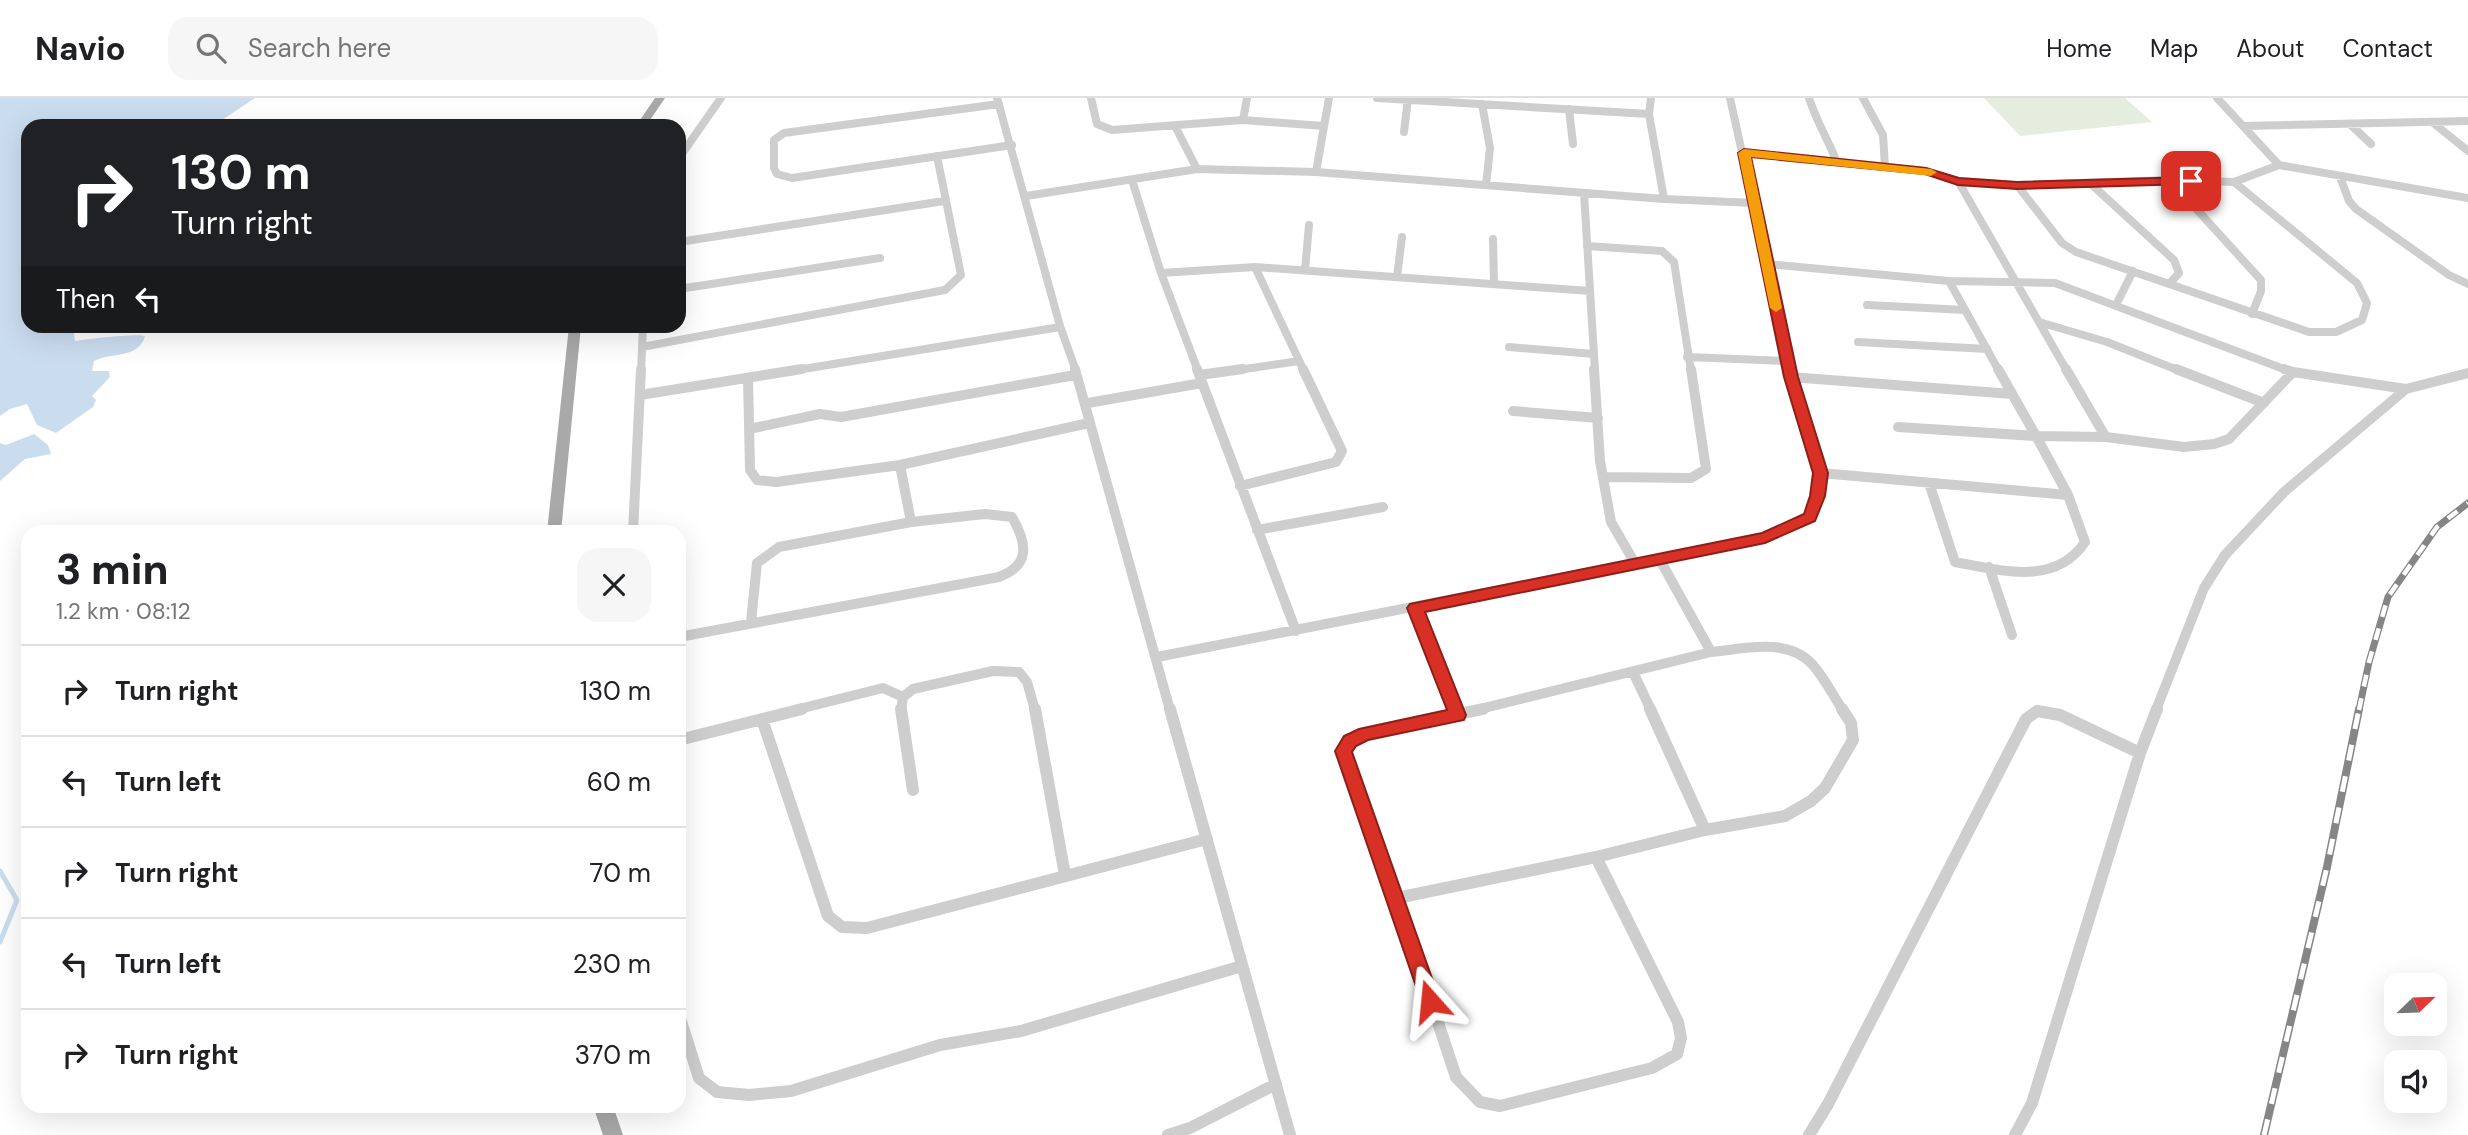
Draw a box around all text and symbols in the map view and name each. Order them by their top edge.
search box [168,17,658,80]
text: Navio [35,27,126,70]
icon: search [192,29,230,67]
text: Search here [248,31,391,65]
text: Home [2046,33,2112,64]
text: Map [2150,33,2198,64]
text: About [2236,33,2305,64]
text: Contact [2343,33,2433,64]
text: 130 m [171,140,311,204]
icon: right [56,147,147,238]
pin [2161,151,2221,211]
icon: arrive [2172,162,2210,200]
text: Turn right [171,202,313,244]
icon: left [129,280,167,318]
text: Then [56,282,115,316]
text: 3 min [56,542,169,597]
button: close [577,548,651,622]
text: 1.2 km · 08:12 [56,596,191,626]
icon: right [56,672,94,710]
text: Turn right [115,674,239,708]
text: 130 m [580,674,651,708]
icon: left [56,763,94,801]
text: Turn left [115,765,222,799]
text: 60 m [587,765,651,799]
icon: right [56,854,94,892]
text: Turn right [115,856,239,890]
text: 70 m [590,856,651,890]
icon: left [56,945,94,983]
text: Turn left [115,947,222,981]
text: 230 m [573,947,651,981]
position arrow [1393,964,1467,1038]
north arrow [2384,973,2446,1036]
map controls [2384,973,2447,1113]
icon: right [56,1036,94,1074]
text: Turn right [115,1038,239,1072]
text: 370 m [575,1038,651,1072]
button: sound [2384,1050,2447,1113]

